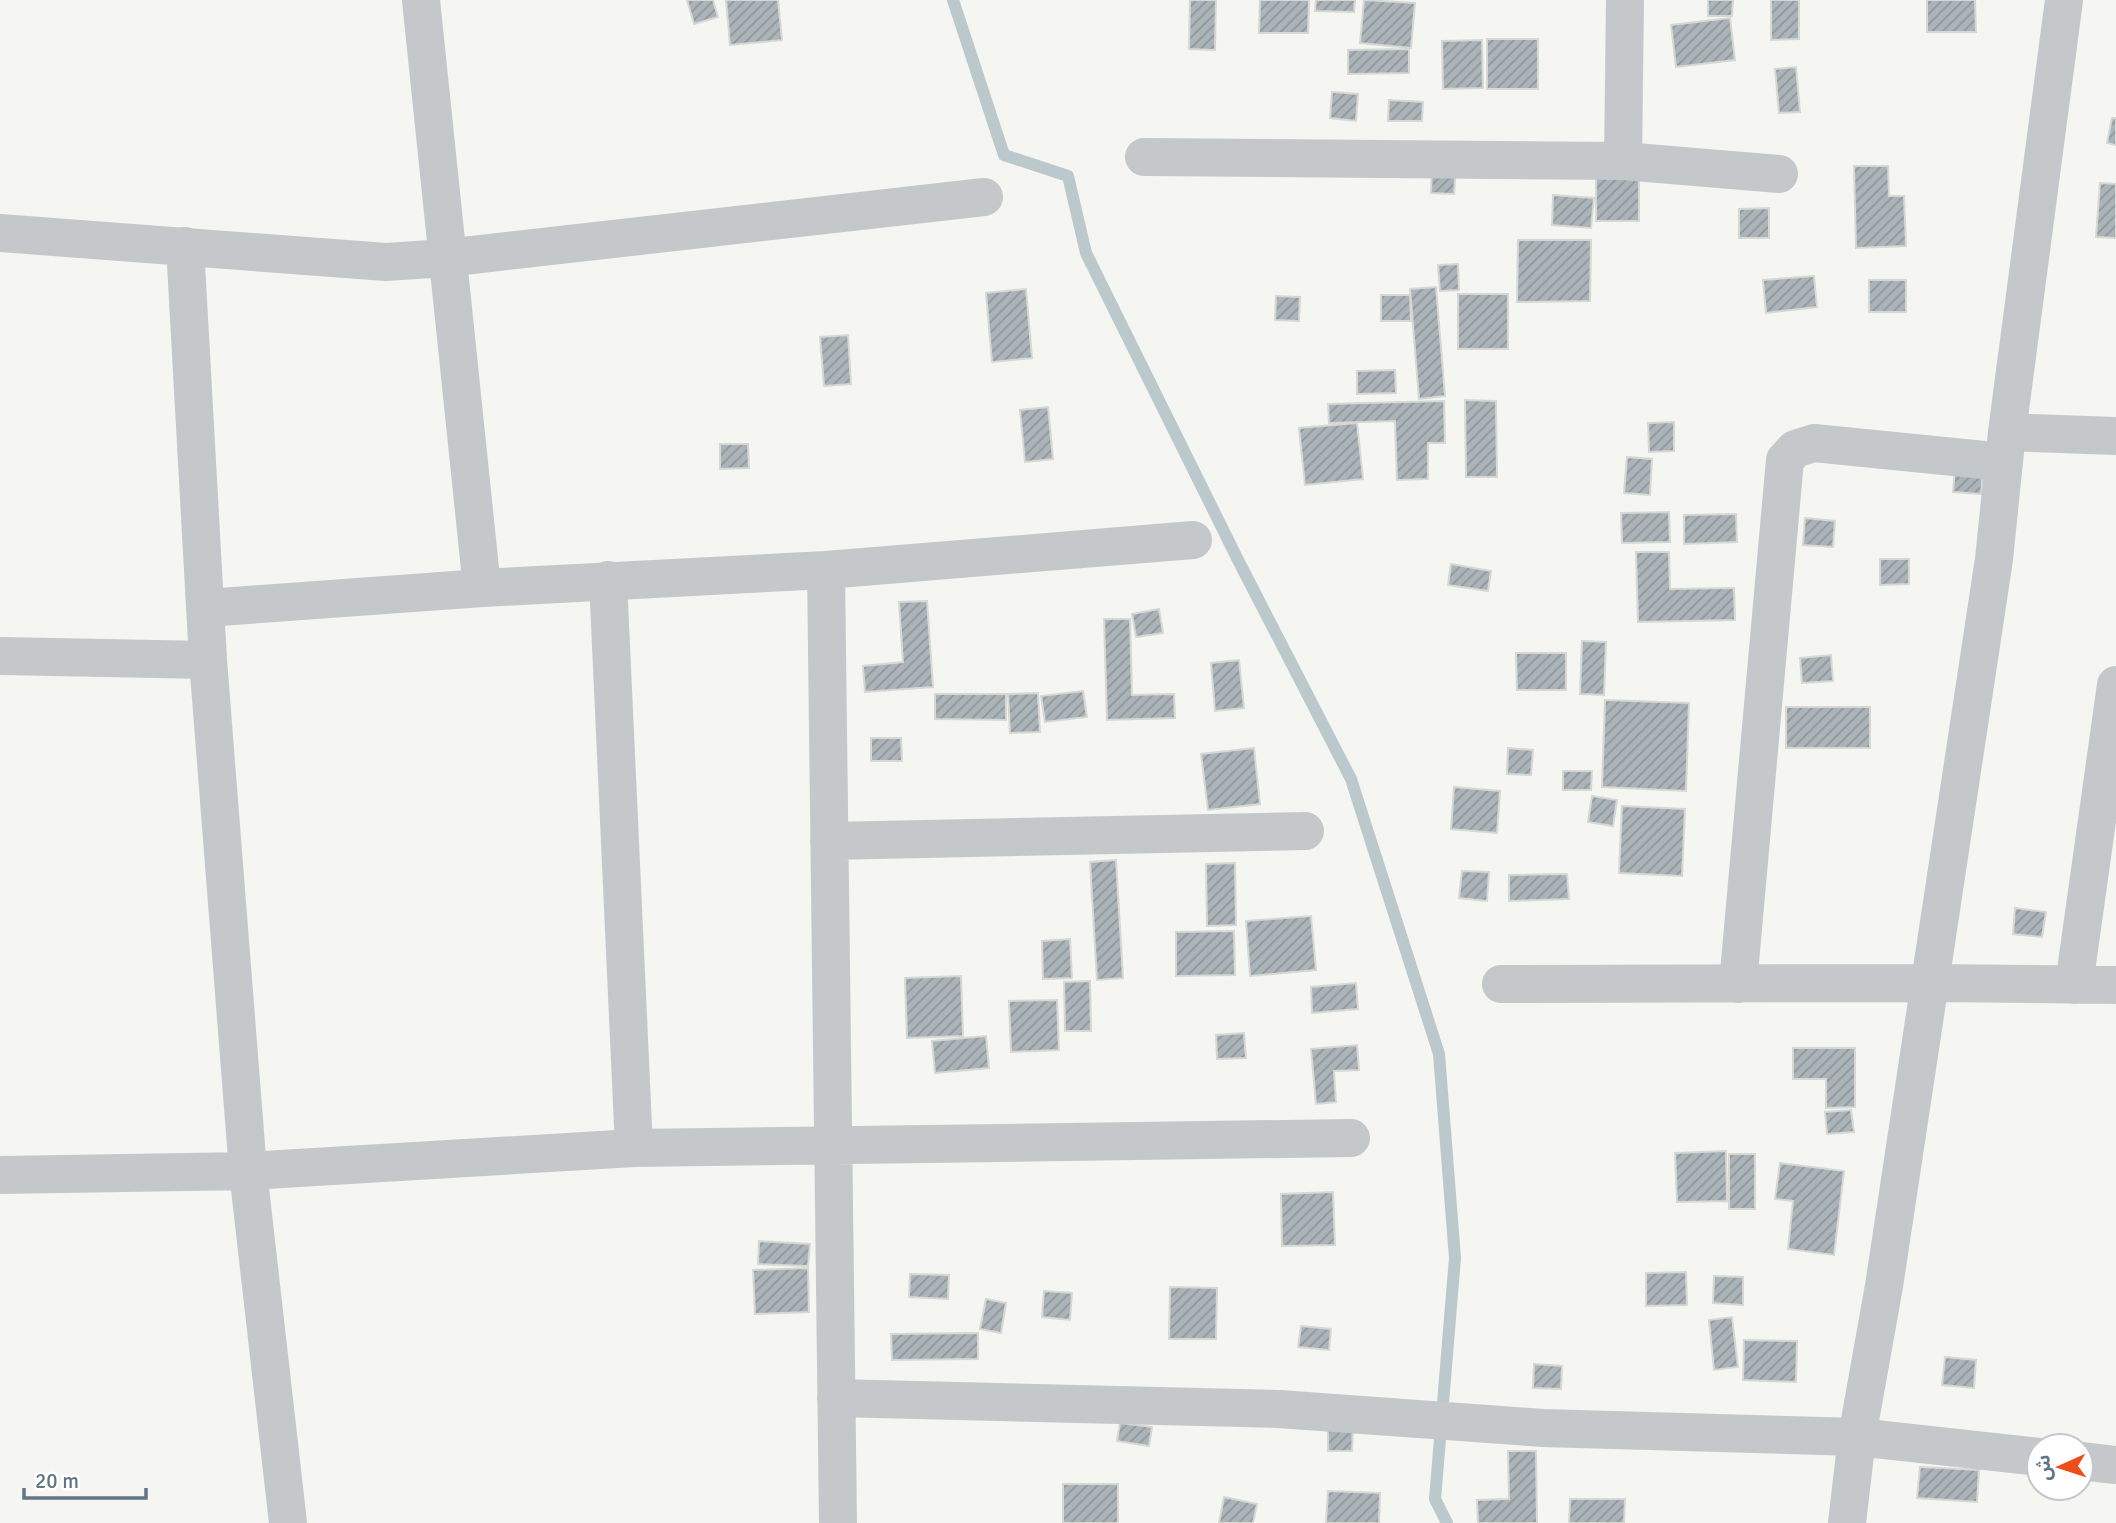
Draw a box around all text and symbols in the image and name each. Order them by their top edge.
north arrow [2025,1432,2095,1502]
text: ش [2031,1454,2057,1481]
scale bar [24,1456,147,1500]
text: 20 m [35,1468,79,1494]

